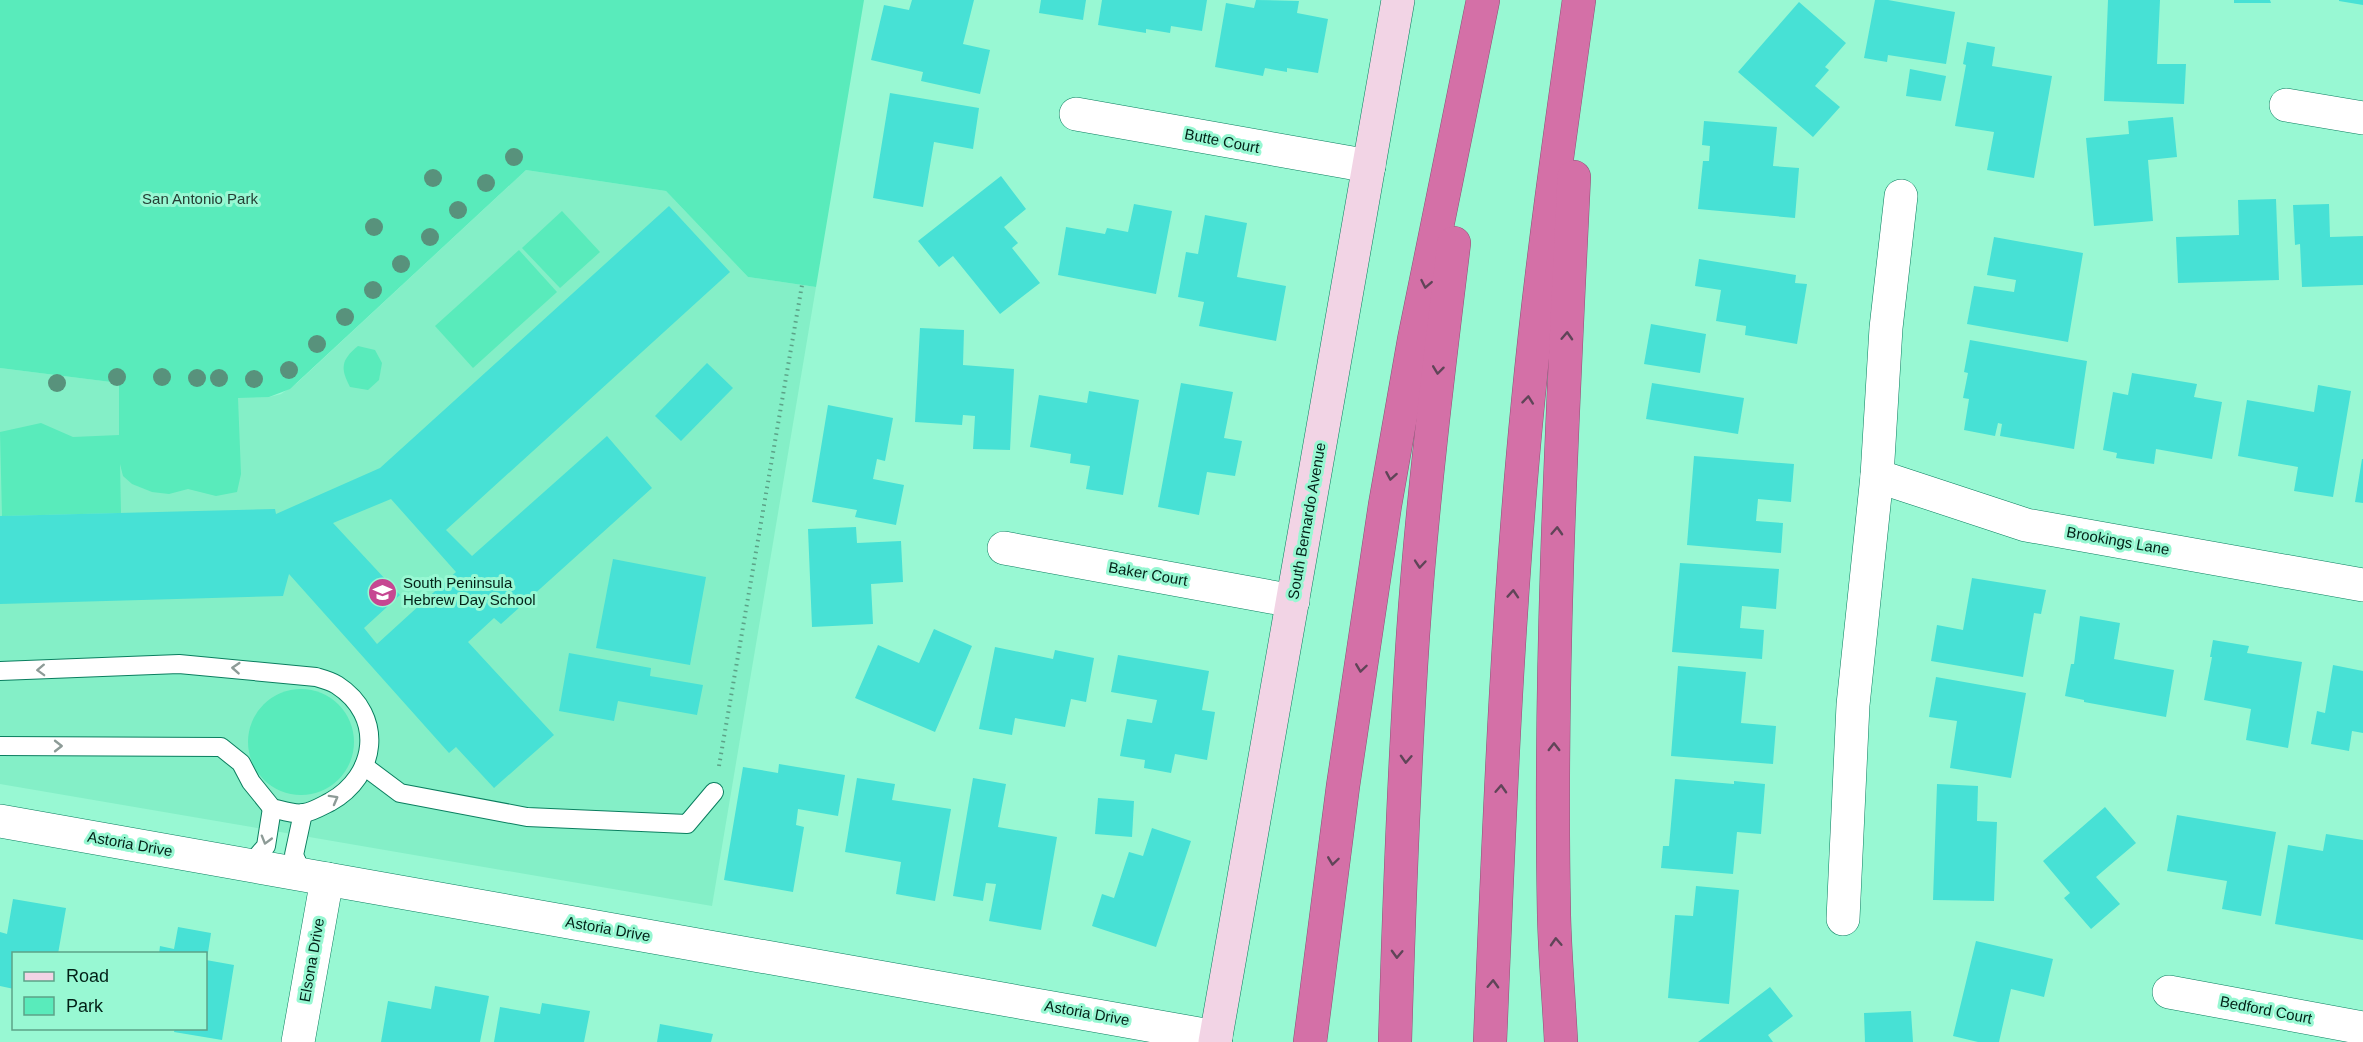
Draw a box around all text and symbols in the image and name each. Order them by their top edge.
street label: Butte Court [1183,125,1262,156]
park label: San Antonio Park [142,190,258,207]
one-way arrow [1420,278,1433,288]
one-way arrow [1560,331,1573,340]
one-way arrow [1432,366,1445,375]
one-way arrow [1521,395,1534,404]
street label: South Bernardo Avenue [1284,441,1329,601]
one-way arrow [1385,471,1397,480]
street label: Brookings Lane [2065,523,2171,558]
one-way arrow [1551,526,1564,535]
street label: Baker Court [1107,558,1190,589]
one-way arrow [1414,560,1427,569]
place label: South Peninsula Hebrew Day School [403,574,536,608]
school or university icon: South Peninsula Hebrew Day School [366,576,398,608]
one-way arrow [1506,590,1519,599]
one-way arrow [232,662,241,675]
one-way arrow [37,663,46,676]
one-way arrow [1355,663,1368,673]
one-way arrow [54,740,63,752]
one-way arrow [1548,742,1560,751]
one-way arrow [1400,755,1413,764]
one-way arrow [1495,784,1508,793]
one-way arrow [328,795,339,806]
street label: Astoria Drive [86,828,174,859]
one-way arrow [261,834,273,844]
one-way arrow [1328,857,1340,866]
street label: Astoria Drive [564,913,652,944]
street label: Elsona Drive [296,917,327,1003]
one-way arrow [1549,937,1562,946]
one-way arrow [1391,949,1404,958]
legend [12,952,207,1030]
text: Road [66,966,109,986]
one-way arrow [1486,979,1499,988]
street label: Bedford Court [2219,992,2314,1027]
text: Park [66,996,104,1016]
street label: Astoria Drive [1043,997,1131,1028]

